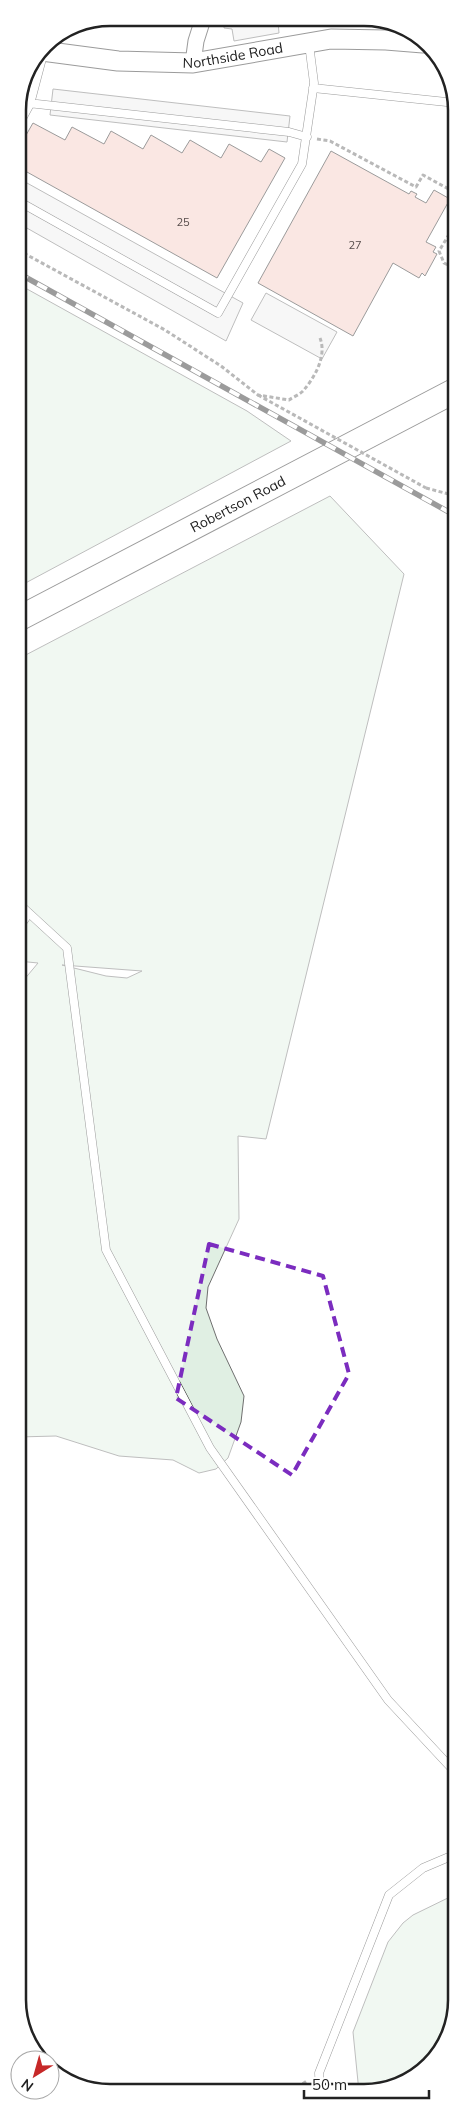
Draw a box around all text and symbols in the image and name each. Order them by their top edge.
street label: Northside Road [182,39,284,72]
house number: 25 [176,215,190,229]
house number: 27 [348,238,362,252]
street label: Robertson Road [187,472,289,536]
north arrow [10,2050,60,2100]
scale bar [304,2068,429,2100]
text: N [18,2075,37,2096]
text: 50 m [312,2075,347,2094]

